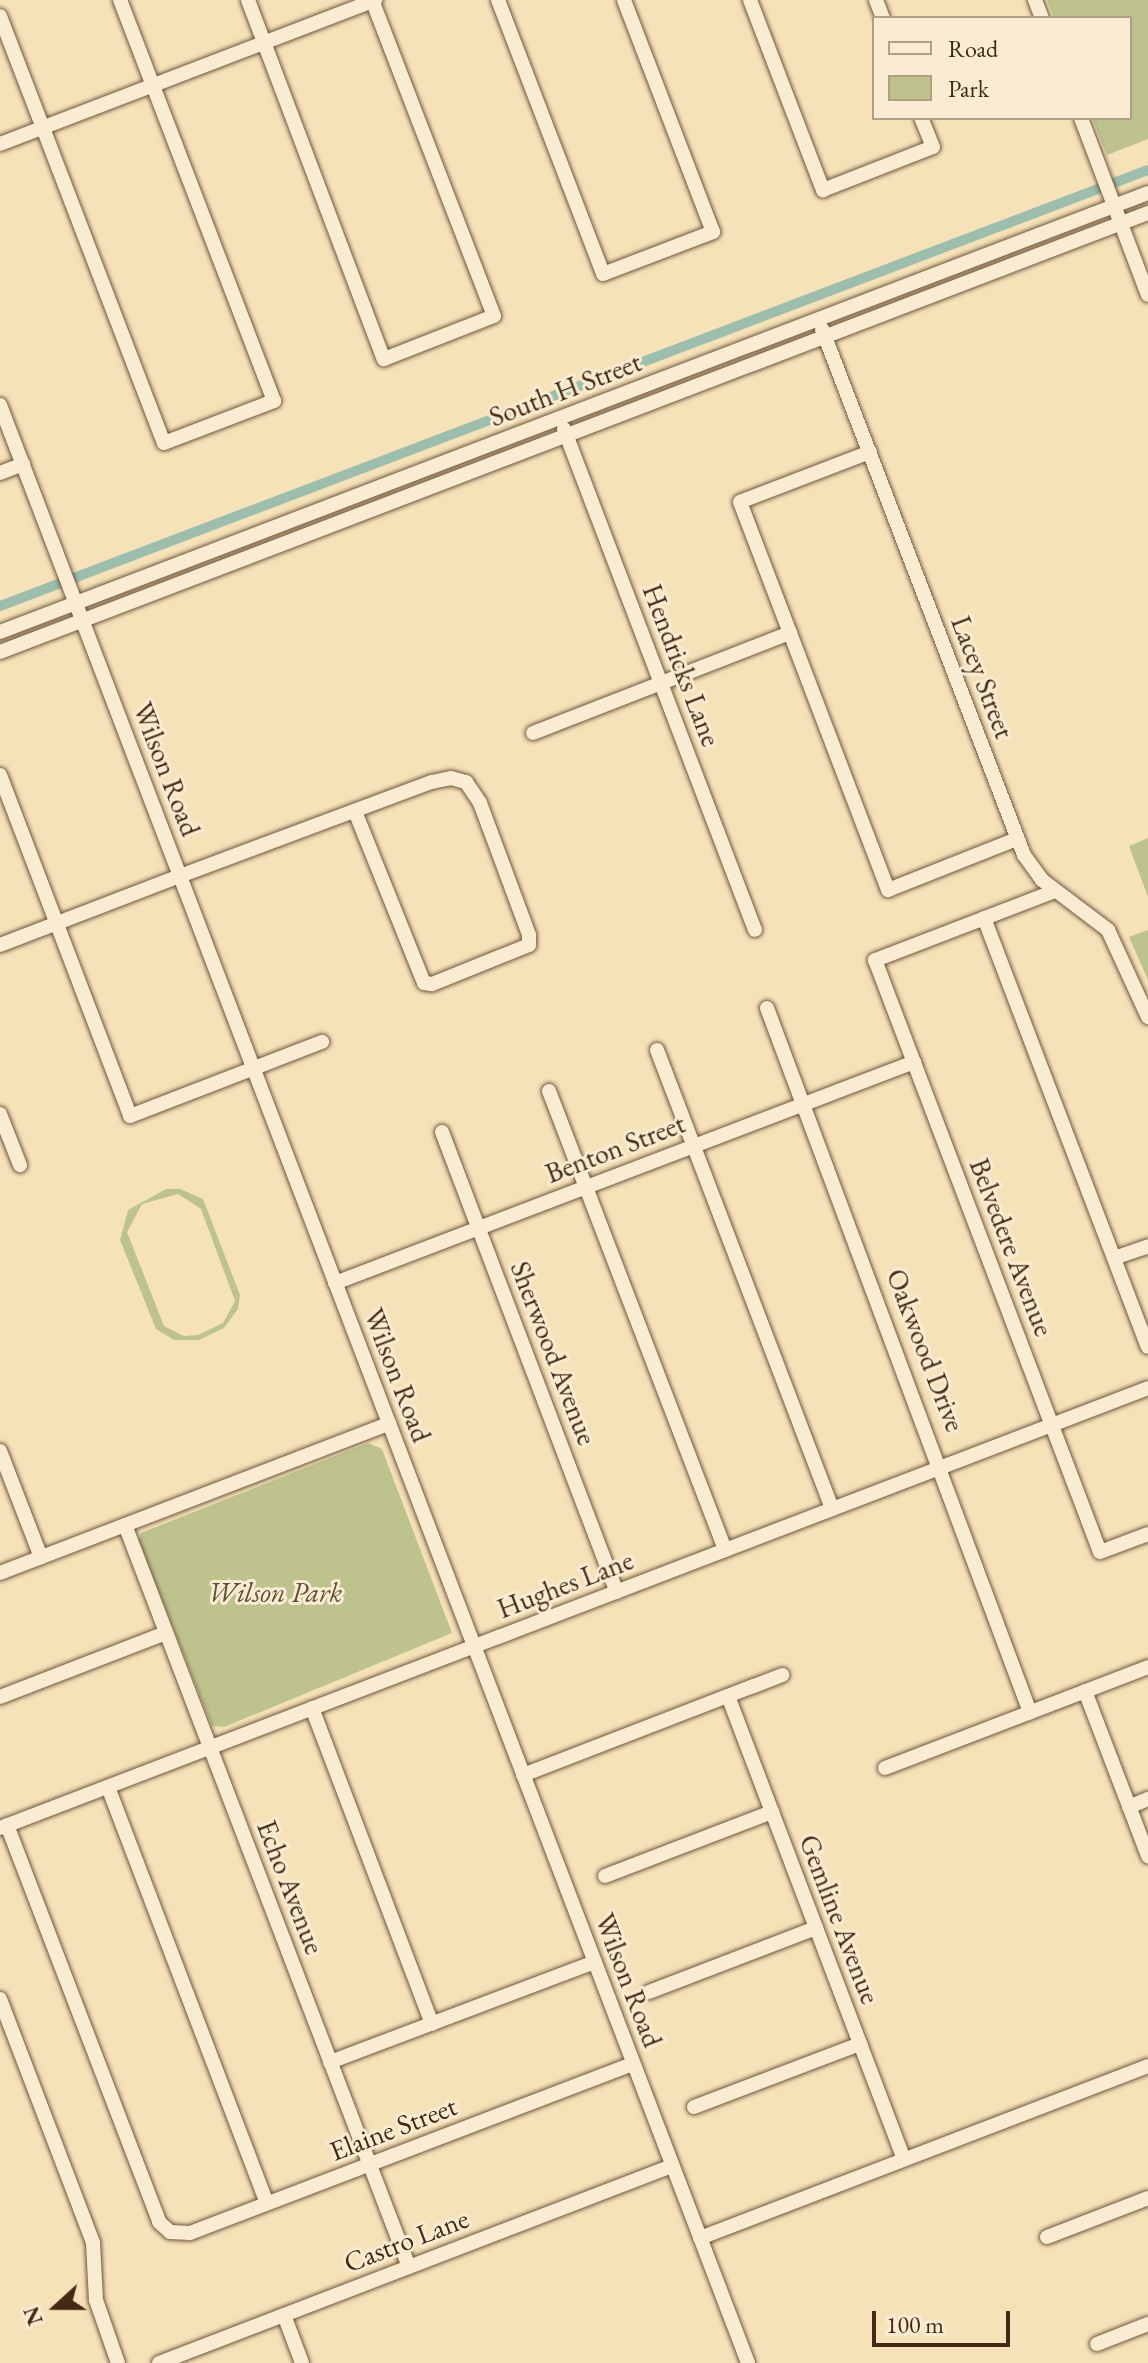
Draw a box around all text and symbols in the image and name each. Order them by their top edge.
legend [872,16,1132,120]
text: Road [948,33,998,64]
text: Park [948,73,989,104]
street label: South H Street [484,345,646,433]
street label: Hendricks Lane [636,579,728,751]
street label: Lacey Street [944,611,1022,743]
street label: Wilson Road [126,697,208,841]
street label: Benton Street [541,1106,689,1190]
street label: Belvedere Avenue [963,1153,1061,1341]
street label: Sherwood Avenue [504,1256,604,1450]
street label: Oakwood Drive [880,1264,972,1436]
street label: Wilson Road [357,1303,439,1447]
street label: Hughes Lane [492,1543,638,1625]
park label: Wilson Park [208,1575,342,1609]
street label: Echo Avenue [250,1815,332,1959]
street label: Gemline Avenue [792,1830,888,2008]
street label: Wilson Road [588,1908,670,2052]
street label: Elaine Street [325,2088,461,2168]
street label: Castro Lane [339,2201,473,2279]
north arrow [16,2267,96,2347]
scale bar [876,2295,1014,2345]
text: N [16,2302,50,2329]
text: 100 m [886,2309,944,2340]

